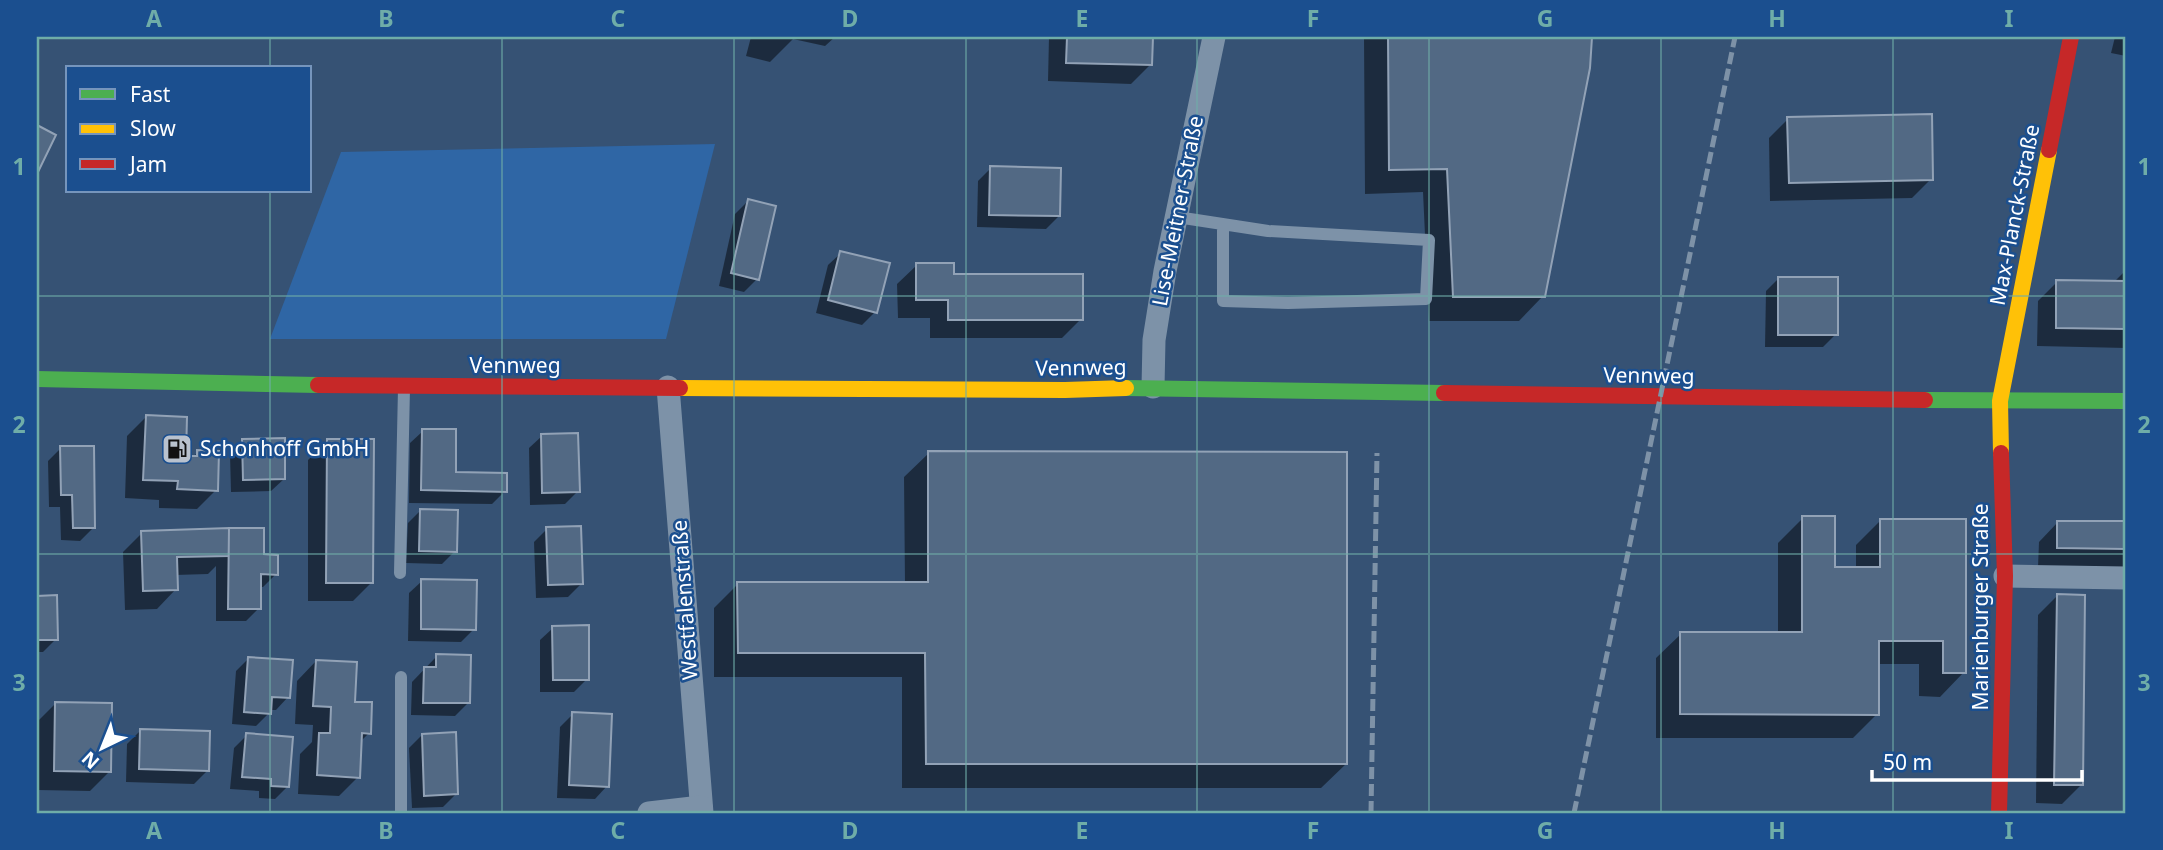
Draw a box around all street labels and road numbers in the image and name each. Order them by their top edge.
street label: Lise-Meitner-Straße [1145,113,1209,308]
street label: Max-Planck-Straße [1983,122,2045,308]
street label: Vennweg [469,351,561,379]
street label: Vennweg [1035,352,1127,382]
street label: Vennweg [1603,360,1695,390]
street label: Marienburger Straße [1966,503,1994,711]
street label: Westfalenstraße [664,519,704,681]

